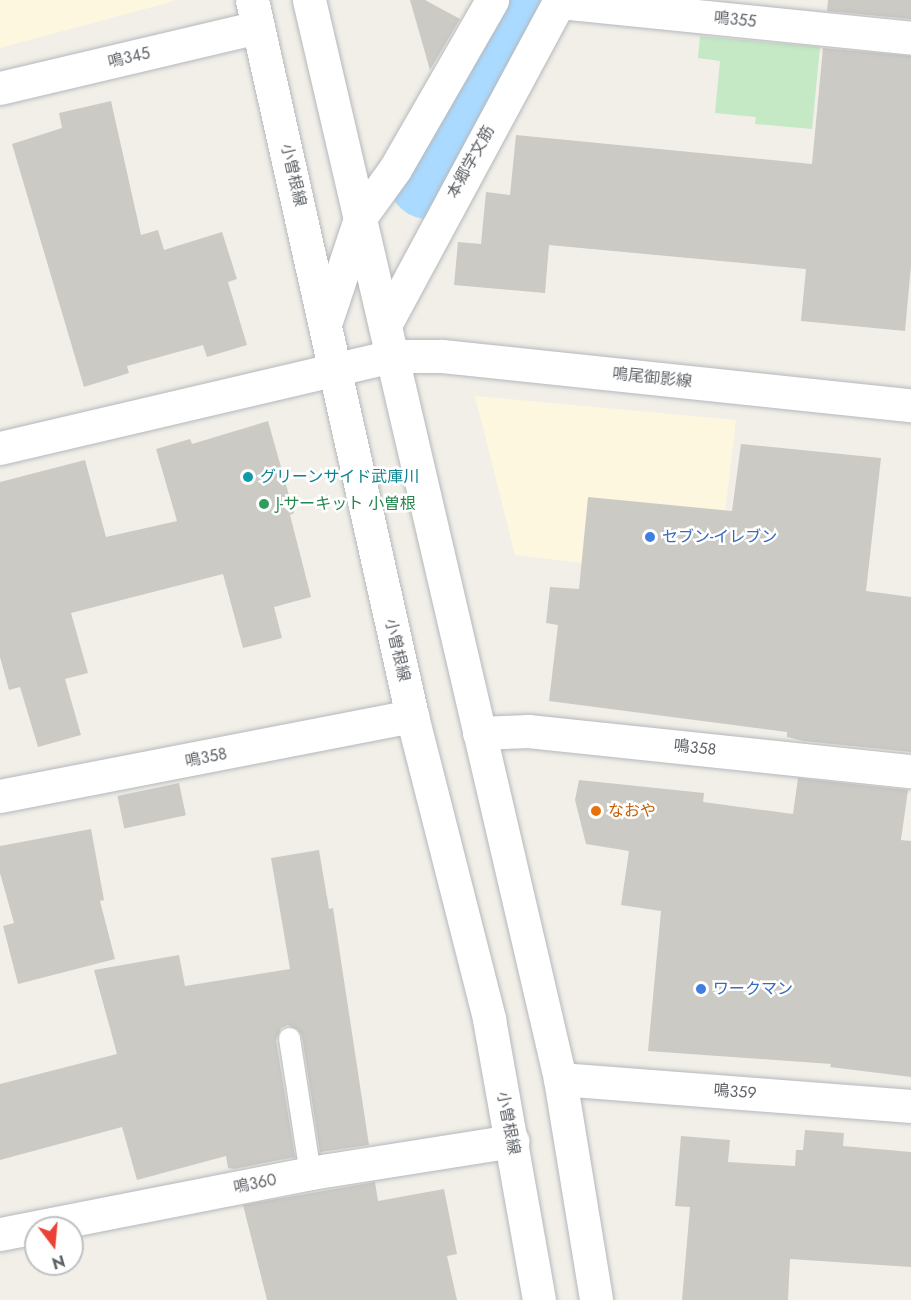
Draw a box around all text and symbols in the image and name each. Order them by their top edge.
street label: 鳴355 [713,8,757,32]
street label: 鳴345 [106,44,152,72]
street label: 本郷学文筋 [443,122,499,202]
street label: 小曽根線 [276,142,310,208]
street label: 鳴尾御影線 [611,364,693,392]
place label: グリーンサイド武庫川 [260,467,420,487]
marker: グリーンサイド武庫川 [241,470,255,484]
place label: J-サーキット 小曽根 [276,494,416,514]
marker: J-サーキット 小曽根 [257,497,271,511]
place label: セブン-イレブン [662,527,777,547]
marker: セブン-イレブン [643,530,657,544]
street label: 小曽根線 [380,617,414,683]
street label: 鳴358 [673,736,717,760]
street label: 鳴358 [183,745,229,771]
place label: なおや [608,801,656,821]
marker: なおや [589,804,603,818]
place label: ワークマン [713,979,793,999]
marker: ワークマン [694,982,708,996]
street label: 鳴359 [713,1081,757,1103]
street label: 小曽根線 [492,1090,524,1156]
street label: 鳴360 [232,1170,278,1198]
north arrow [24,1216,84,1276]
text: N [49,1249,68,1275]

